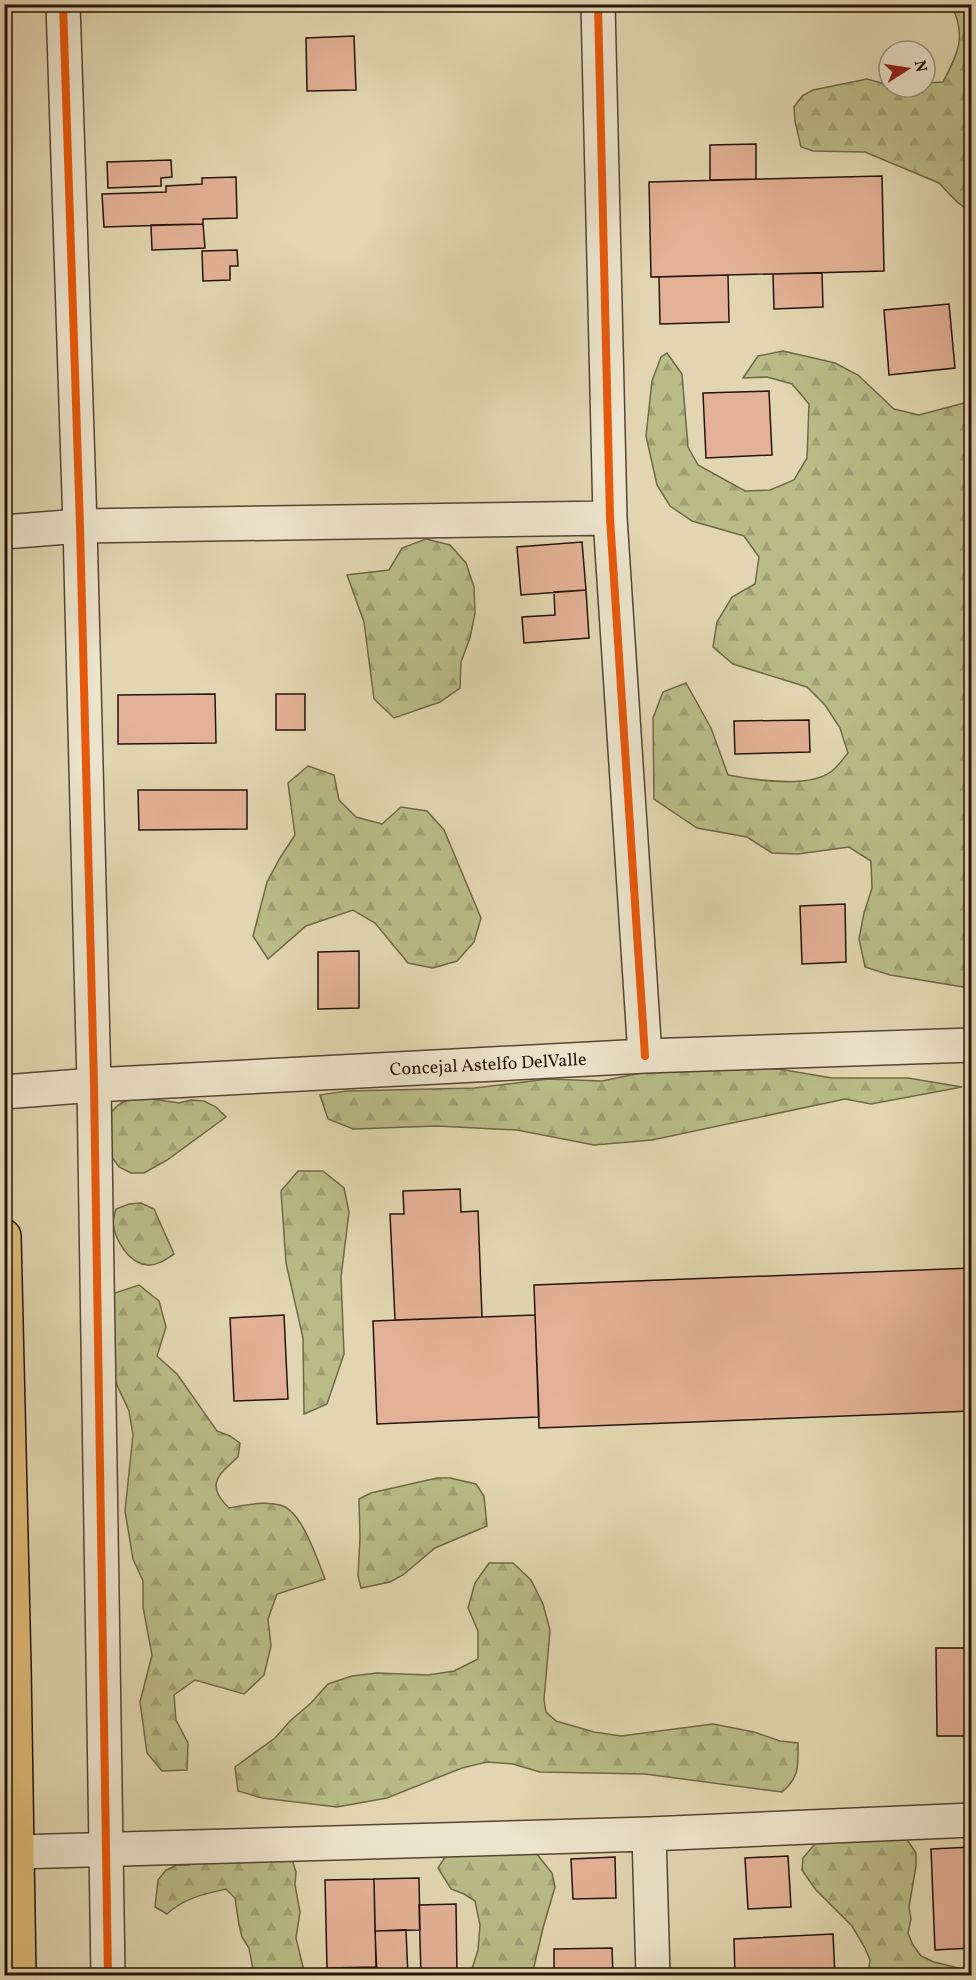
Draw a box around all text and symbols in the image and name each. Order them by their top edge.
north arrow [877,39,937,99]
text: N [908,58,932,75]
street label: Concejal Astelfo DelValle [389,1048,587,1083]

